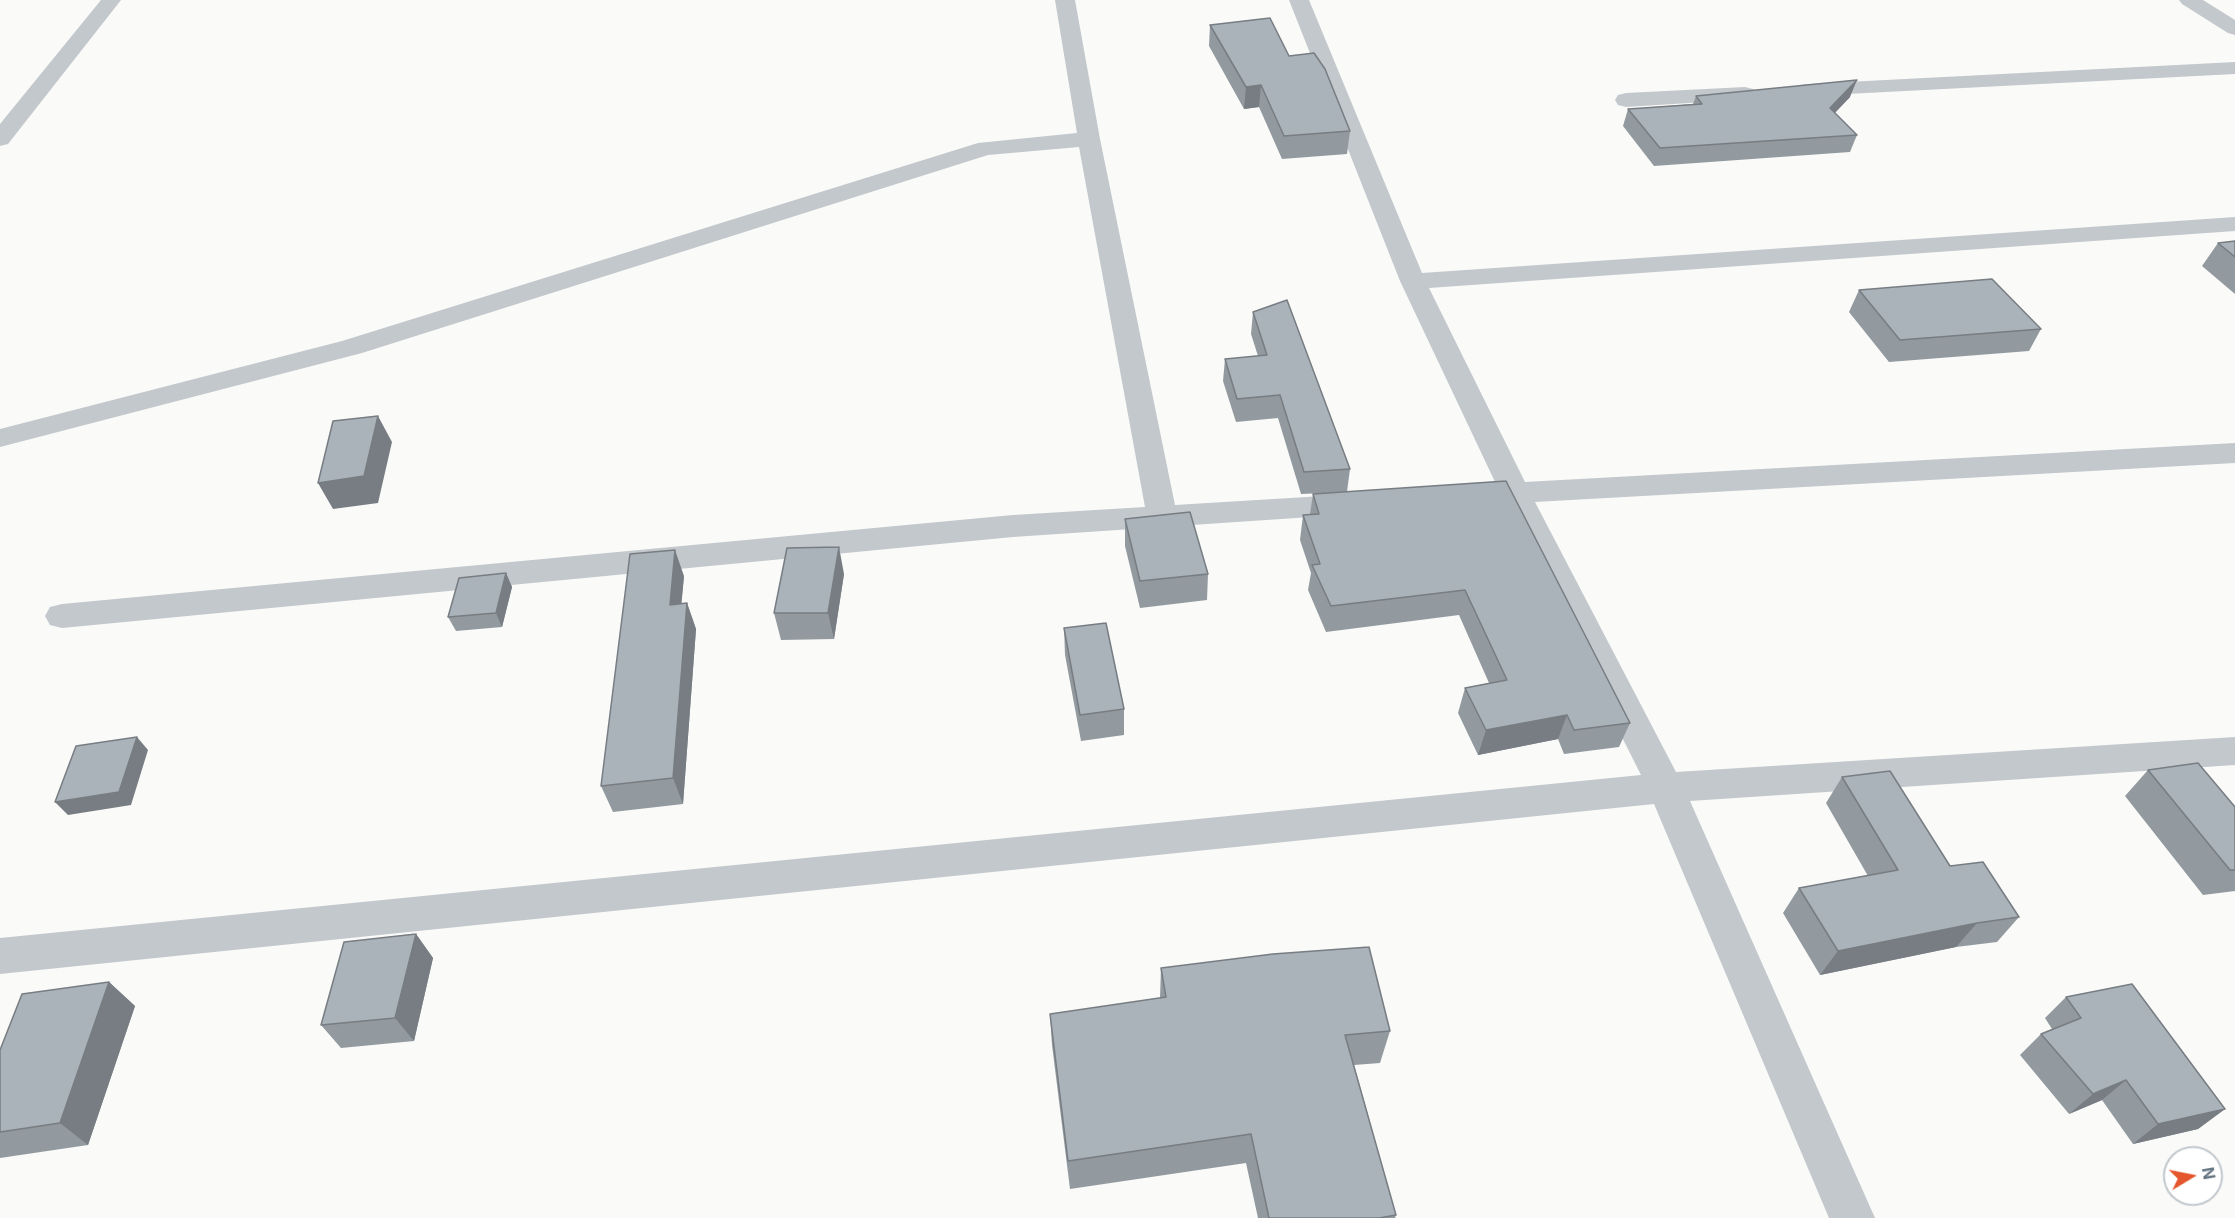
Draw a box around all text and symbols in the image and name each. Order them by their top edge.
north arrow [2163,1146,2223,1206]
text: N [2198,1165,2220,1181]

